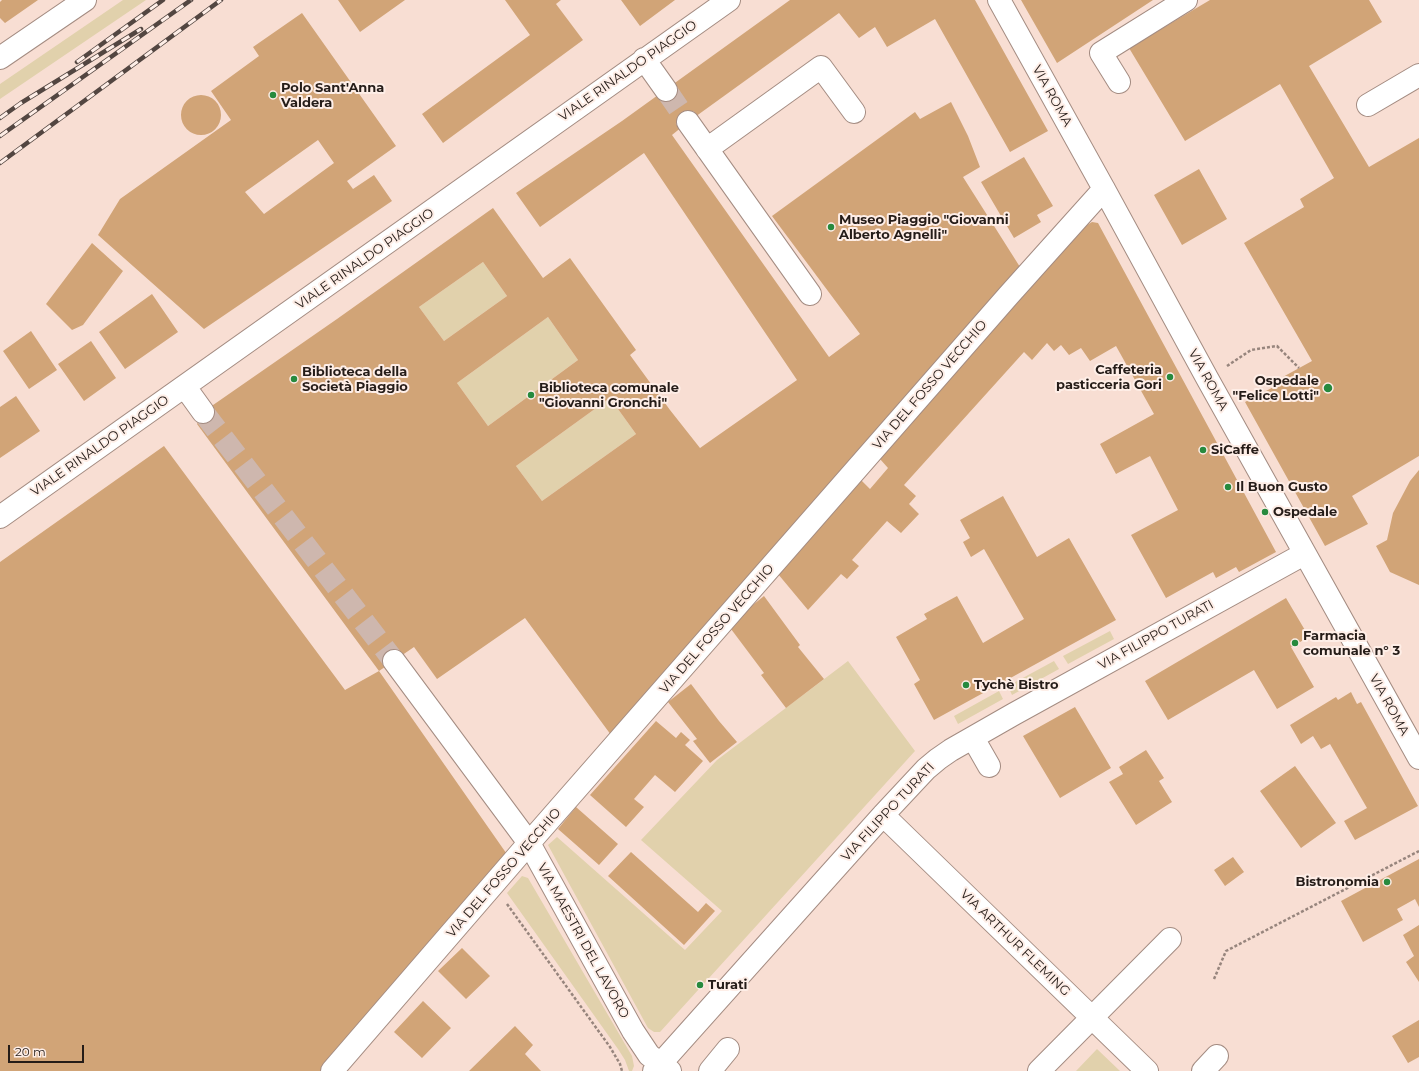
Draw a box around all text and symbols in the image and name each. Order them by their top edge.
street label: VIALE RINALDO PIAGGIO [556,17,700,125]
street label: VIA ROMA [1029,63,1075,129]
place label: Polo Sant'Anna Valdera [281,80,384,111]
marker: Polo Sant'Anna Valdera [268,90,278,100]
street label: VIALE RINALDO PIAGGIO [293,205,437,313]
place label: Museo Piaggio "Giovanni Alberto Agnelli" [839,212,1009,243]
marker: Museo Piaggio "Giovanni Alberto Agnelli" [826,222,836,232]
street label: VIA DEL FOSSO VECCHIO [870,317,990,453]
street label: VIA ROMA [1185,347,1231,413]
place label: Caffeteria pasticceria Gori [1056,362,1162,393]
place label: Biblioteca della Società Piaggio [302,364,408,395]
marker: Caffeteria pasticceria Gori [1165,372,1175,382]
place label: Ospedale "Felice Lotti" [1233,373,1319,404]
marker: Biblioteca della Società Piaggio [289,374,299,384]
place label: Biblioteca comunale "Giovanni Gronchi" [539,380,679,411]
marker: Ospedale "Felice Lotti" [1322,382,1334,394]
marker: Biblioteca comunale "Giovanni Gronchi" [526,390,536,400]
street label: VIALE RINALDO PIAGGIO [28,392,172,500]
place label: SiCaffe [1211,442,1259,458]
marker: SiCaffe [1198,445,1208,455]
place label: Il Buon Gusto [1236,479,1328,495]
marker: Il Buon Gusto [1223,482,1233,492]
place label: Ospedale [1273,504,1337,520]
marker: Ospedale [1260,507,1270,517]
street label: VIA DEL FOSSO VECCHIO [657,561,777,697]
street label: VIA FILIPPO TURATI [1096,597,1216,673]
place label: Farmacia comunale n° 3 [1303,628,1400,659]
marker: Farmacia comunale n° 3 [1290,638,1300,648]
street label: VIA ROMA [1366,672,1412,738]
place label: Tychè Bistro [974,677,1059,693]
marker: Tychè Bistro [961,680,971,690]
street label: VIA FILIPPO TURATI [838,759,938,865]
street label: VIA DEL FOSSO VECCHIO [444,805,564,941]
street label: VIA MAESTRI DEL LAVORO [534,861,632,1021]
place label: Bistronomia [1295,874,1379,890]
marker: Bistronomia [1382,877,1392,887]
street label: VIA ARTHUR FLEMING [957,886,1073,1000]
place label: Turati [708,977,747,993]
marker: Turati [695,980,705,990]
scale bar [10,1037,86,1063]
text: 20 m [15,1044,46,1059]

